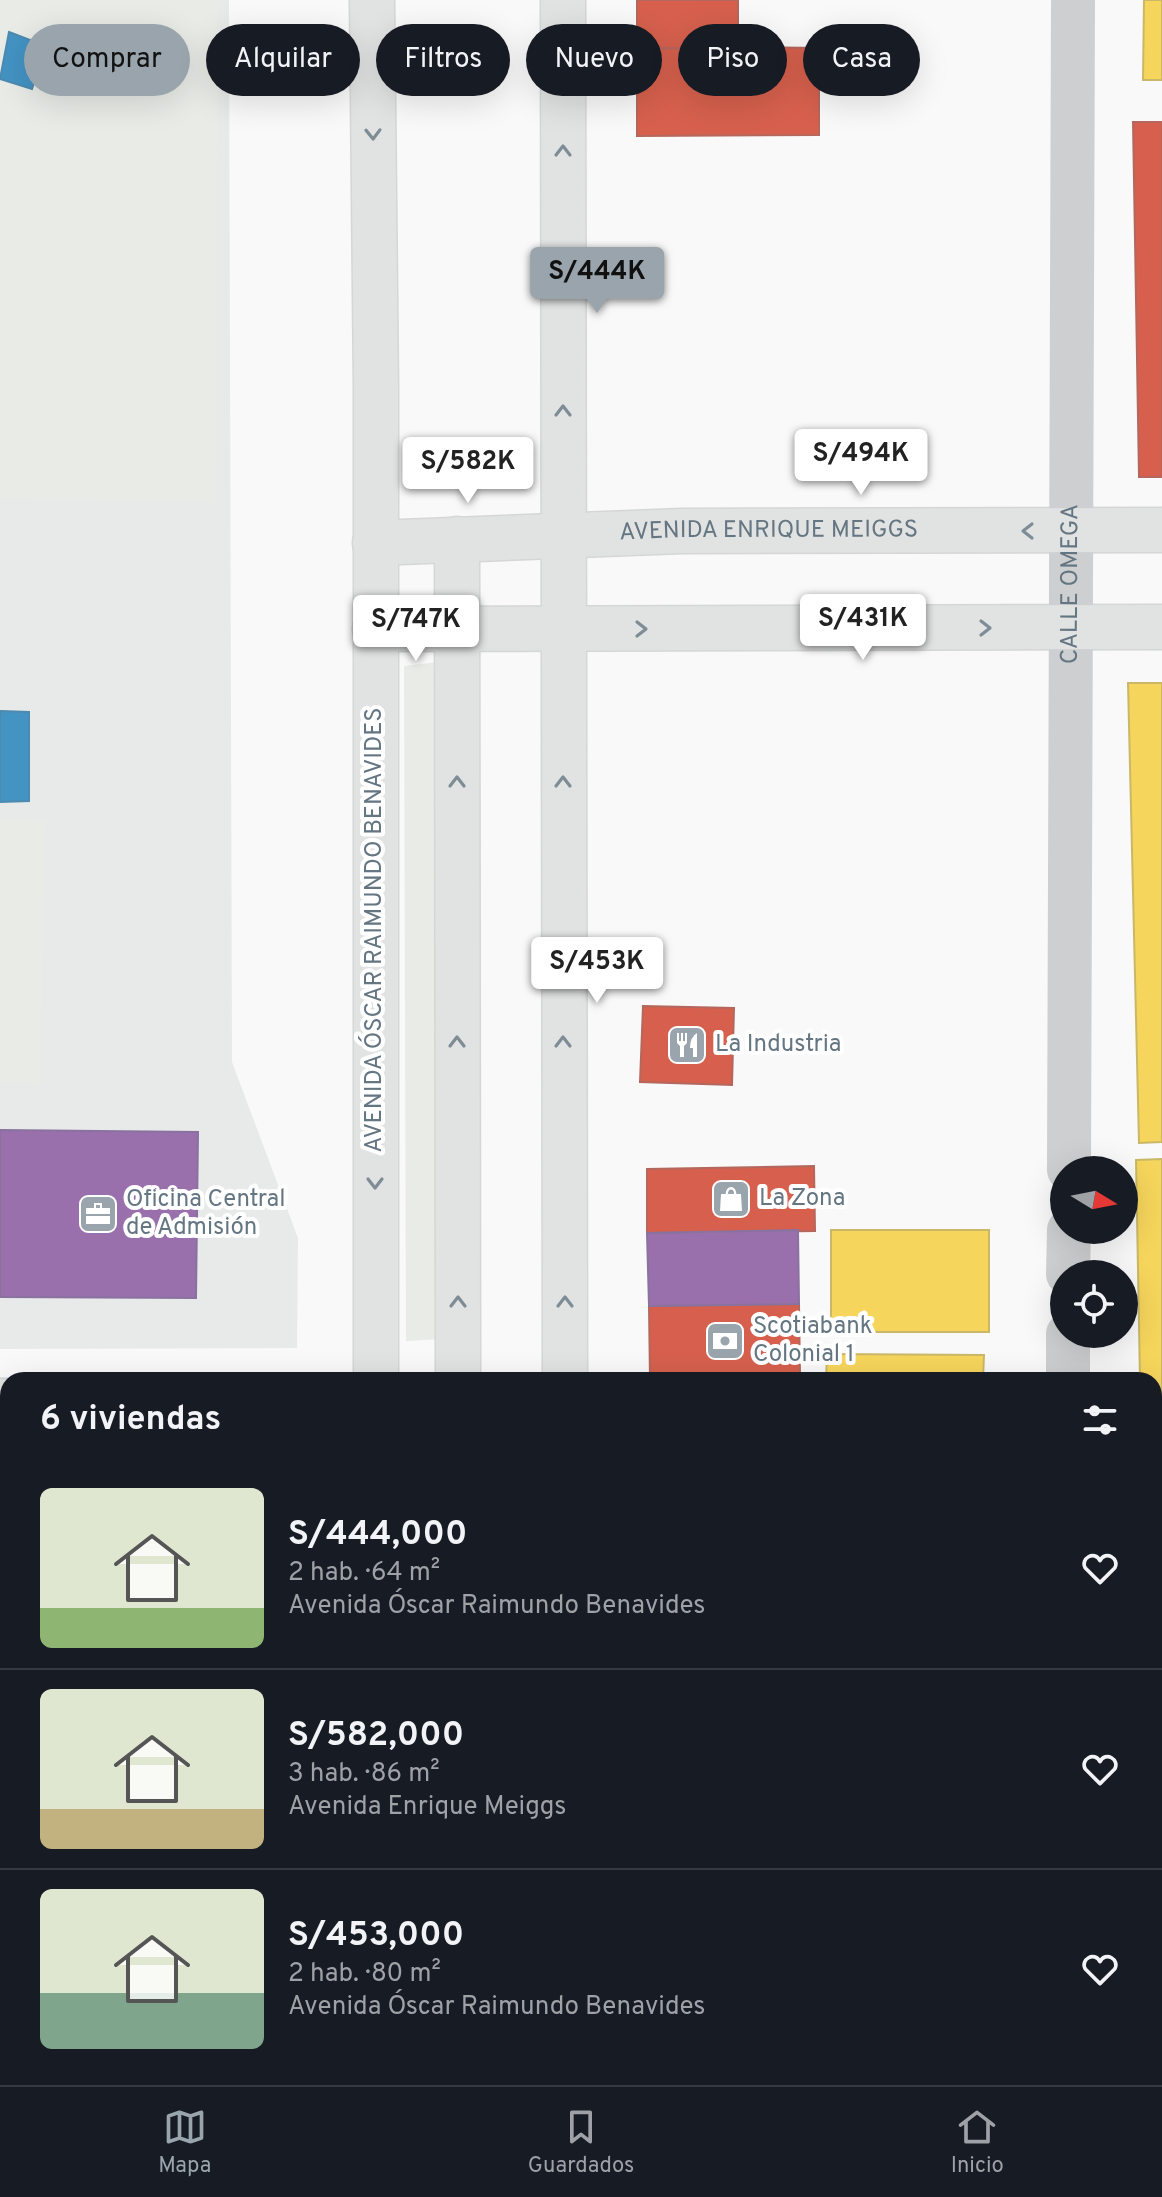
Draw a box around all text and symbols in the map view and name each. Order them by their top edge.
chip: Comprar [24,24,190,96]
chip: Alquilar [206,24,360,96]
chip: Filtros [376,24,510,96]
chip: Nuevo [526,24,662,96]
chip: Piso [678,24,787,96]
chip: Casa [803,24,920,96]
one-way arrow [364,128,382,141]
one-way arrow [554,144,572,157]
pin: S/444K [532,247,662,315]
text: S/444K [548,256,646,289]
one-way arrow [554,404,572,417]
pin: S/494K [796,429,926,497]
pin: S/582K [403,437,533,505]
text: S/494K [813,438,909,471]
text: S/582K [420,446,516,479]
street label: CALLE OMEGA [1056,504,1086,664]
street label: AVENIDA ENRIQUE MEIGGS [619,516,918,548]
one-way arrow [1021,522,1034,540]
pin: S/431K [798,594,928,662]
pin: S/747K [351,595,481,663]
text: S/431K [818,603,908,636]
text: S/747K [371,604,461,637]
one-way arrow [979,619,992,637]
one-way arrow [635,620,648,638]
street label: AVENIDA ÓSCAR RAIMUNDO BENAVIDES [358,707,390,1153]
one-way arrow [448,775,466,788]
one-way arrow [554,775,572,788]
pin: S/453K [532,937,662,1005]
text: S/453K [549,946,645,979]
restaurant icon: La Industria [666,1024,708,1066]
place label: La Industria [715,1030,841,1060]
one-way arrow [448,1035,466,1048]
one-way arrow [554,1035,572,1048]
north arrow [1050,1156,1138,1244]
map controls [1050,1156,1138,1348]
one-way arrow [366,1177,384,1190]
shop icon: La Zona [710,1178,752,1220]
place label: La Zona [759,1184,845,1214]
place label: Oficina Central de Admisión [126,1185,285,1243]
office icon: Oficina Central de Admisión [77,1193,119,1235]
button: locate [1050,1260,1138,1348]
one-way arrow [449,1295,467,1308]
one-way arrow [556,1295,574,1308]
place label: Scotiabank Colonial 1 [753,1312,873,1370]
bank icon: Scotiabank Colonial 1 [704,1320,746,1362]
icon: filters [1078,1398,1122,1442]
text: 6 viviendas [40,1399,221,1442]
text: S/444,000 [288,1514,467,1557]
icon: home [104,1520,200,1616]
icon: heart [1078,1546,1122,1590]
text: 2 hab. · 64 m² [288,1557,440,1590]
text: Avenida Óscar Raimundo Benavides [288,1590,705,1623]
text: S/582,000 [288,1715,464,1758]
icon: home [104,1721,200,1817]
icon: heart [1078,1747,1122,1791]
text: 3 hab. · 86 m² [288,1758,440,1791]
text: Avenida Enrique Meiggs [288,1791,567,1824]
text: S/453,000 [288,1915,464,1958]
icon: home [104,1921,200,2017]
icon: heart [1078,1947,1122,1991]
text: 2 hab. · 80 m² [288,1958,441,1991]
text: Avenida Óscar Raimundo Benavides [288,1991,705,2024]
tab: Mapa [158,2105,211,2180]
tab: Guardados [528,2105,634,2180]
tab: Inicio [951,2105,1004,2180]

